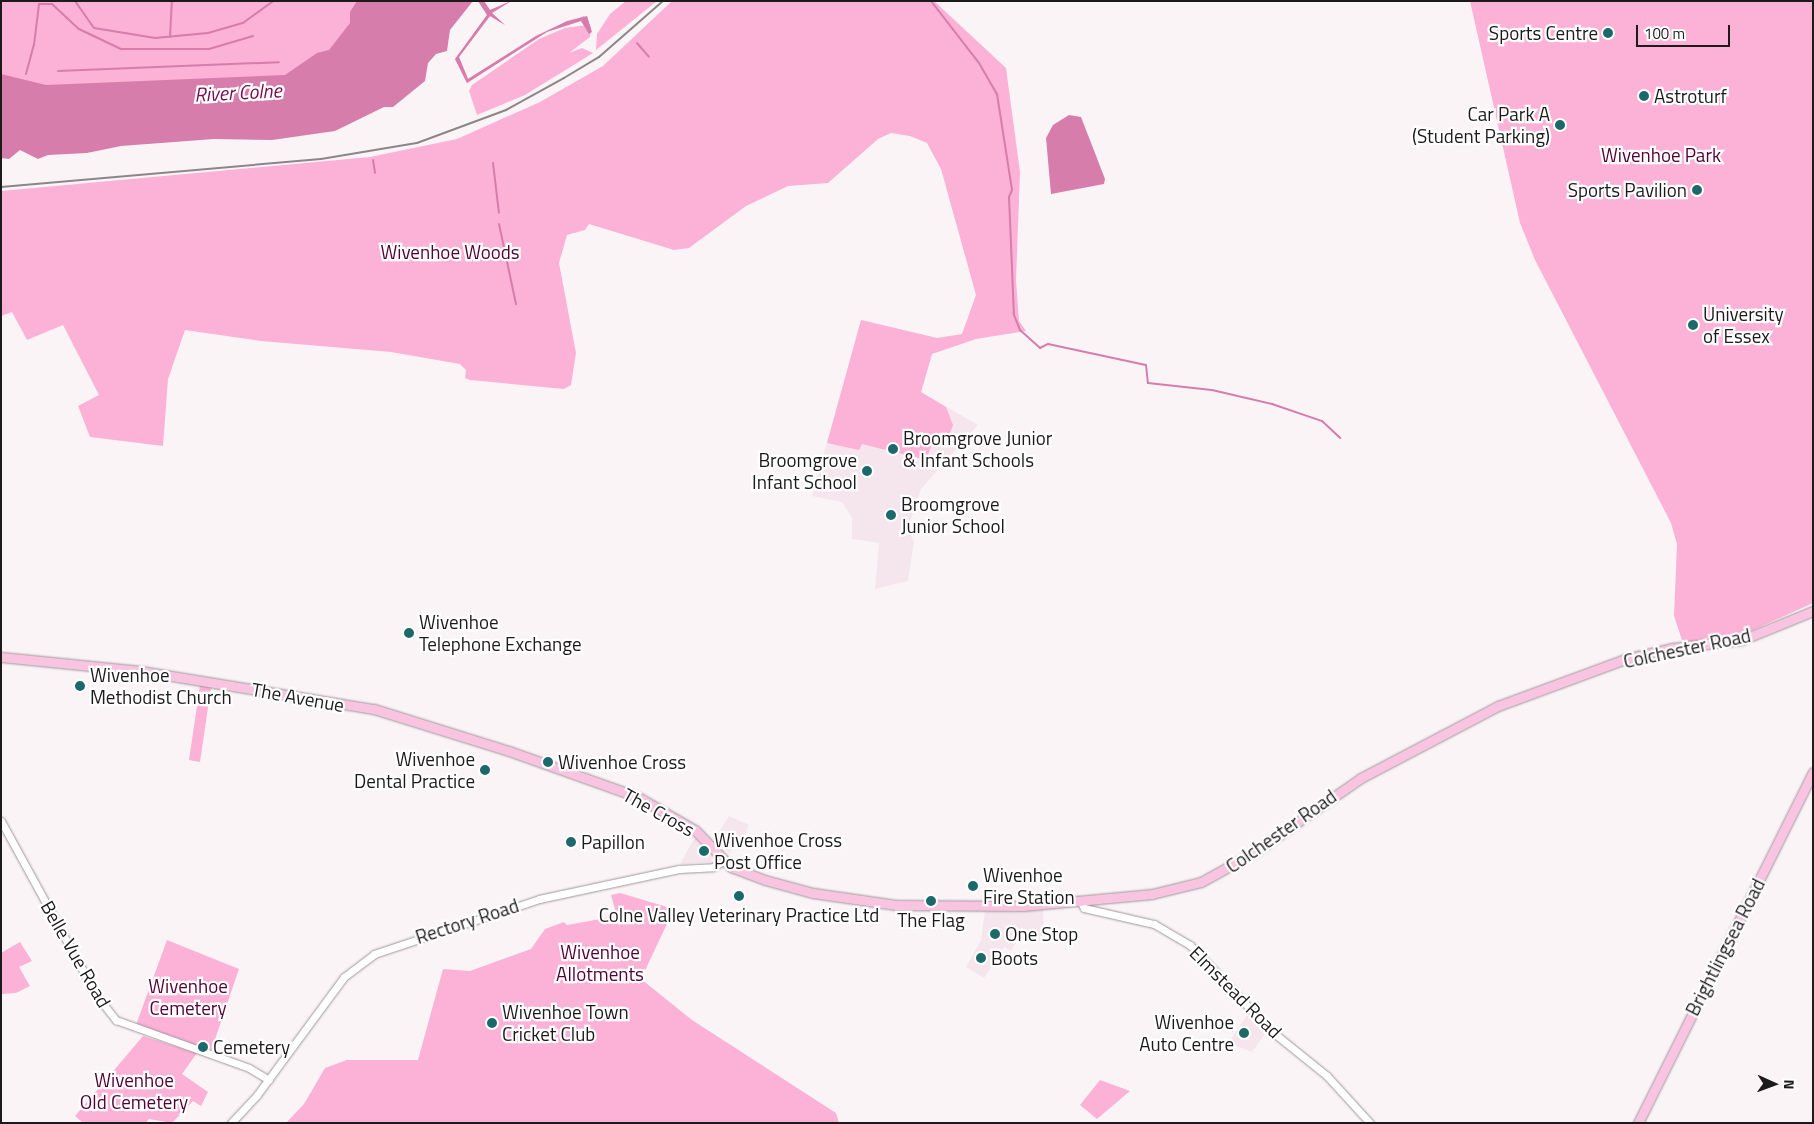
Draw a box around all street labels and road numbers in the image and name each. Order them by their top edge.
street label: Colchester Road [1621,623,1753,673]
street label: The Avenue [250,678,346,716]
street label: The Cross [619,783,699,841]
street label: Colchester Road [1221,784,1341,878]
street label: Brightlingsea Road [1681,875,1769,1019]
street label: Rectory Road [413,894,521,948]
street label: Belle Vue Road [36,897,116,1011]
street label: Elmstead Road [1185,941,1287,1043]

